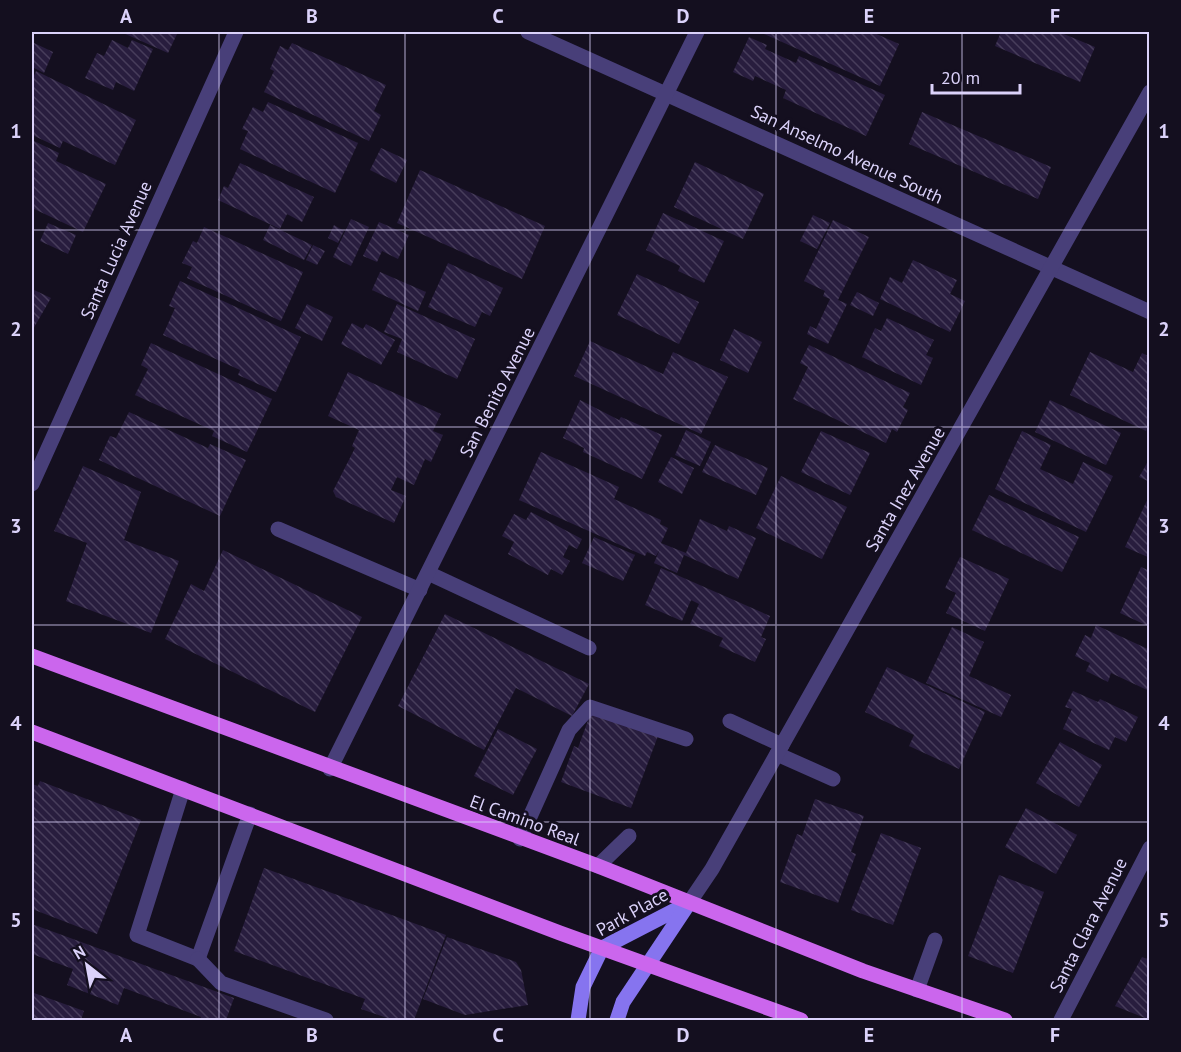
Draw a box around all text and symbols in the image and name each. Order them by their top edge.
text: A [120,3,133,29]
text: B [306,3,318,29]
text: C [492,3,504,29]
text: D [677,3,690,29]
text: E [864,3,874,29]
text: F [1050,3,1060,29]
scale bar [932,57,1020,95]
text: 20 m [941,66,980,89]
street label: San Anselmo Avenue South [747,99,947,209]
text: 1 [10,118,22,144]
text: 1 [1158,118,1170,144]
street label: Santa Lucia Avenue [75,177,157,323]
text: 2 [10,316,22,342]
text: 2 [1158,316,1170,342]
street label: San Benito Avenue [454,323,540,461]
street label: Santa Inez Avenue [860,423,950,555]
text: 3 [10,513,22,539]
text: 3 [1158,513,1170,539]
text: 4 [10,710,22,736]
text: 4 [1158,710,1170,736]
street label: El Camino Real [467,789,584,851]
street label: Santa Clara Avenue [1044,854,1132,996]
street label: Park Place [592,883,672,941]
text: 5 [10,907,22,933]
text: 5 [1158,907,1170,933]
north arrow [57,935,117,995]
text: N [70,941,89,963]
text: A [120,1022,133,1048]
text: B [306,1022,318,1048]
text: C [492,1022,504,1048]
text: D [677,1022,690,1048]
text: E [864,1022,874,1048]
text: F [1050,1022,1060,1048]

